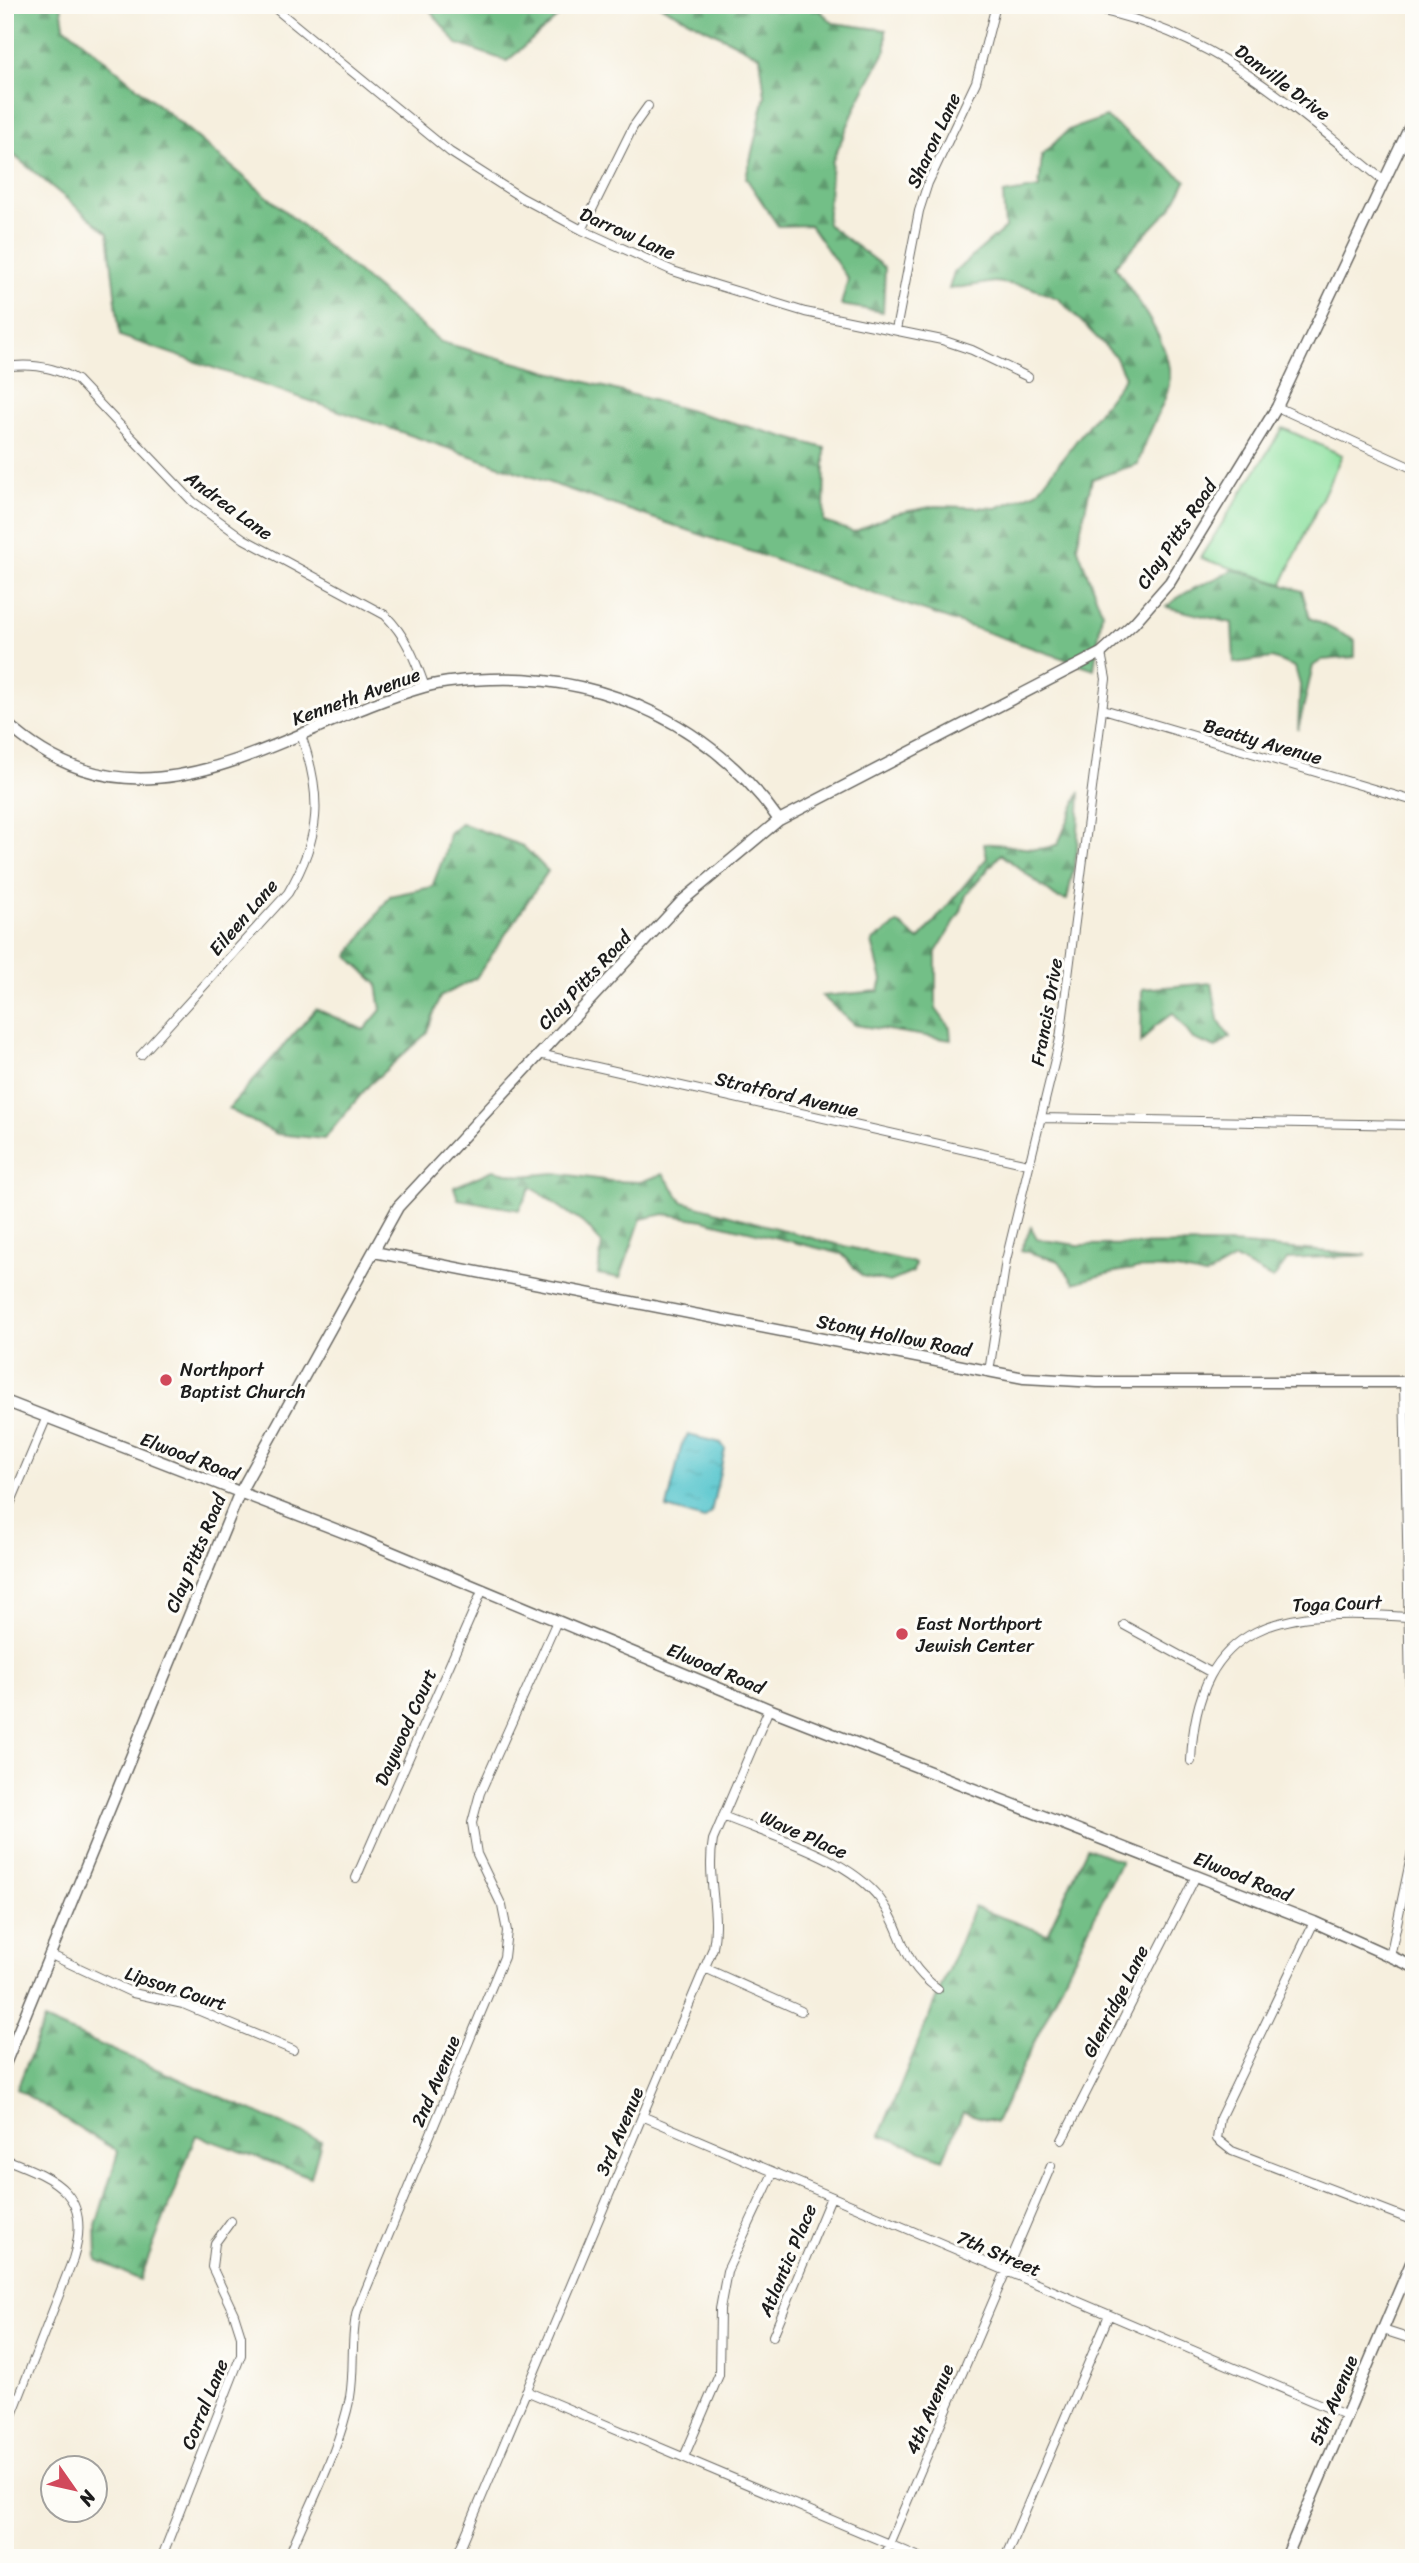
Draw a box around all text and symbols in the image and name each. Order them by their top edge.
street label: Danville Drive [1228,35,1338,130]
street label: Sharon Lane [897,87,970,194]
street label: Darrow Lane [574,198,682,269]
street label: Andrea Lane [177,461,280,549]
street label: Clay Pitts Road [1127,471,1227,596]
street label: Kenneth Avenue [287,658,425,735]
street label: Beatty Avenue [1199,709,1327,774]
street label: Eileen Lane [200,871,287,964]
street label: Clay Pitts Road [529,921,641,1038]
street label: Francis Drive [1021,955,1072,1069]
street label: Stratford Avenue [712,1062,862,1127]
street label: Stony Hollow Road [814,1304,976,1367]
place label: Northport Baptist Church [180,1353,305,1408]
marker: Northport Baptist Church [158,1372,174,1388]
street label: Elwood Road [135,1422,246,1491]
street label: Clay Pitts Road [156,1487,236,1618]
street label: Toga Court [1292,1585,1384,1622]
place label: East Northport Jewish Center [915,1607,1042,1662]
marker: East Northport Jewish Center [894,1626,910,1642]
street label: Elwood Road [662,1633,772,1705]
street label: Daywood Court [365,1663,446,1791]
street label: Wave Place [755,1800,853,1869]
street label: Elwood Road [1188,1842,1299,1912]
street label: Glenridge Lane [1073,1939,1158,2063]
street label: Lipson Court [121,1957,231,2020]
street label: 2nd Avenue [401,2030,470,2132]
street label: 3rd Avenue [586,2082,653,2181]
street label: Atlantic Place [748,2198,826,2323]
street label: 7th Street [951,2221,1046,2286]
street label: 5th Avenue [1300,2350,1367,2451]
street label: Corral Lane [171,2354,238,2455]
street label: 4th Avenue [896,2359,963,2460]
north arrow [38,2454,108,2524]
text: N [70,2483,106,2514]

